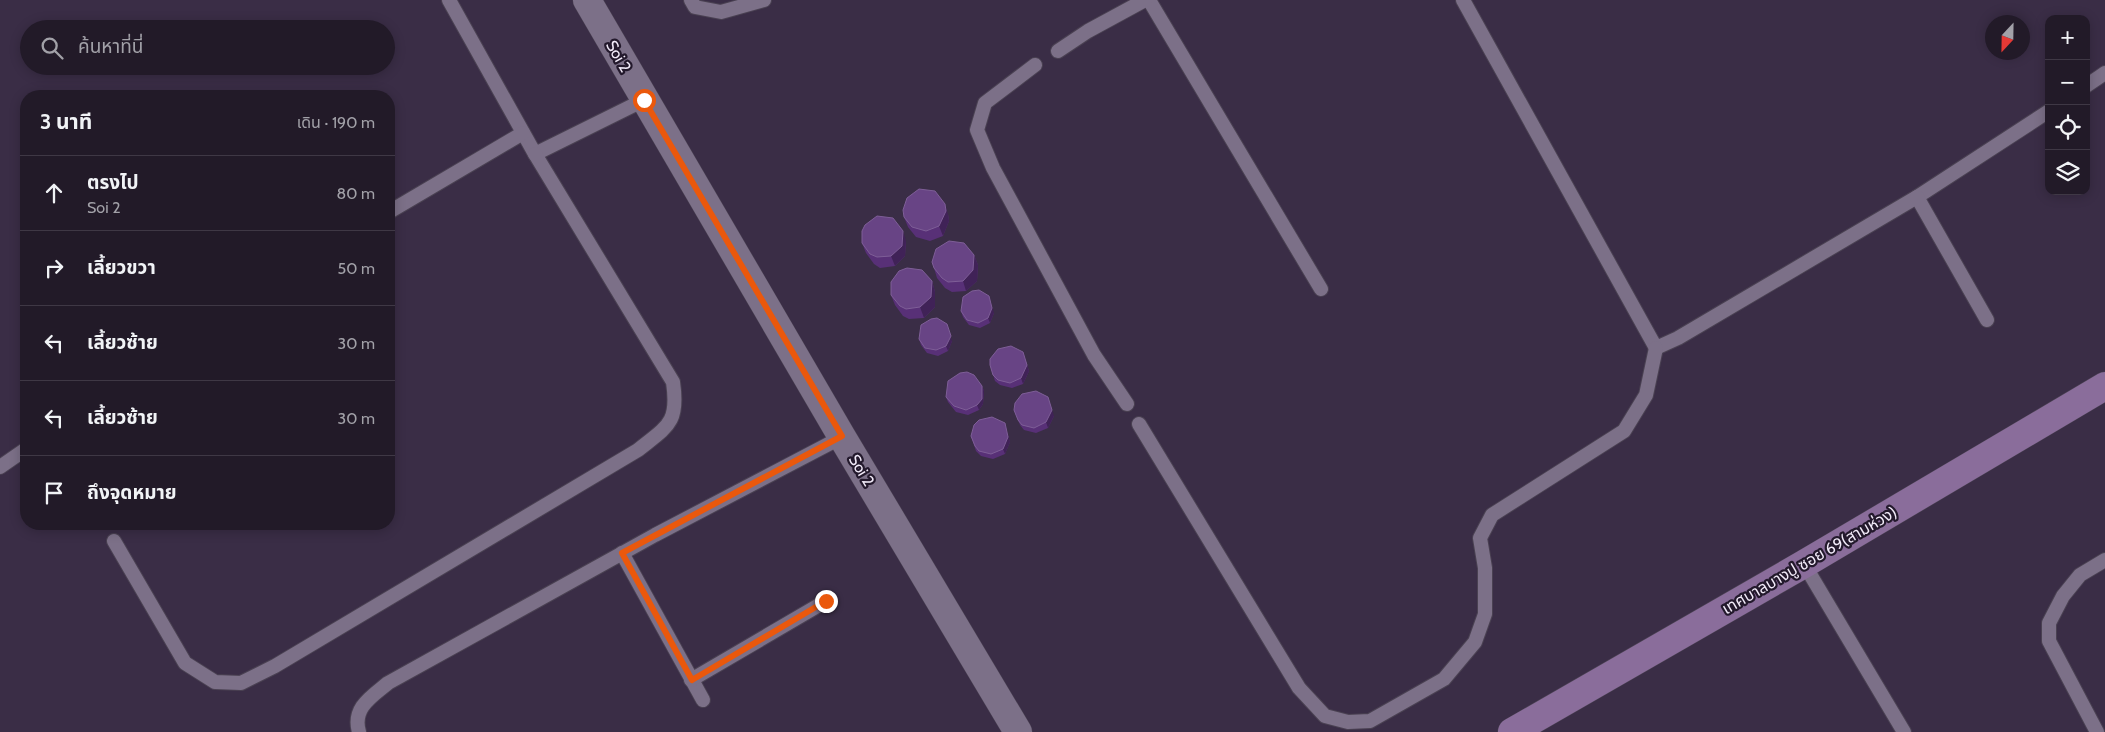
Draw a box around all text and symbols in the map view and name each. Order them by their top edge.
north arrow [1985,15,2030,60]
map controls [2045,15,2090,195]
button: + [2045,15,2090,60]
search box [20,20,395,75]
icon: search [38,34,66,62]
text: ค้นหาที่นี่ [78,35,143,58]
street label: Soi 2 [602,37,635,76]
button: − [2045,60,2090,105]
route start [633,89,656,112]
button: locate [2045,105,2090,150]
text: 3 นาที [40,109,92,134]
text: เดิน · 190 m [297,113,375,132]
button: layers [2045,150,2090,195]
text: ตรงไป [87,171,139,194]
icon: ahead [40,179,68,207]
text: 80 m [337,184,375,203]
text: Soi 2 [87,198,121,217]
icon: right [40,254,68,282]
text: เลี้ยวขวา [87,256,156,279]
text: 50 m [338,259,375,278]
icon: left [40,329,68,357]
text: เลี้ยวซ้าย [87,331,158,354]
text: 30 m [338,334,375,353]
icon: left [40,404,68,432]
text: เลี้ยวซ้าย [87,406,158,429]
text: 30 m [338,409,375,428]
street label: Soi 2 [845,451,878,490]
icon: arrive [40,479,68,507]
text: ถึงจุดหมาย [87,481,177,504]
street label: เทศบาลบางปู ซอย 69(สามห่วง) [1719,503,1900,618]
route end [815,590,838,613]

